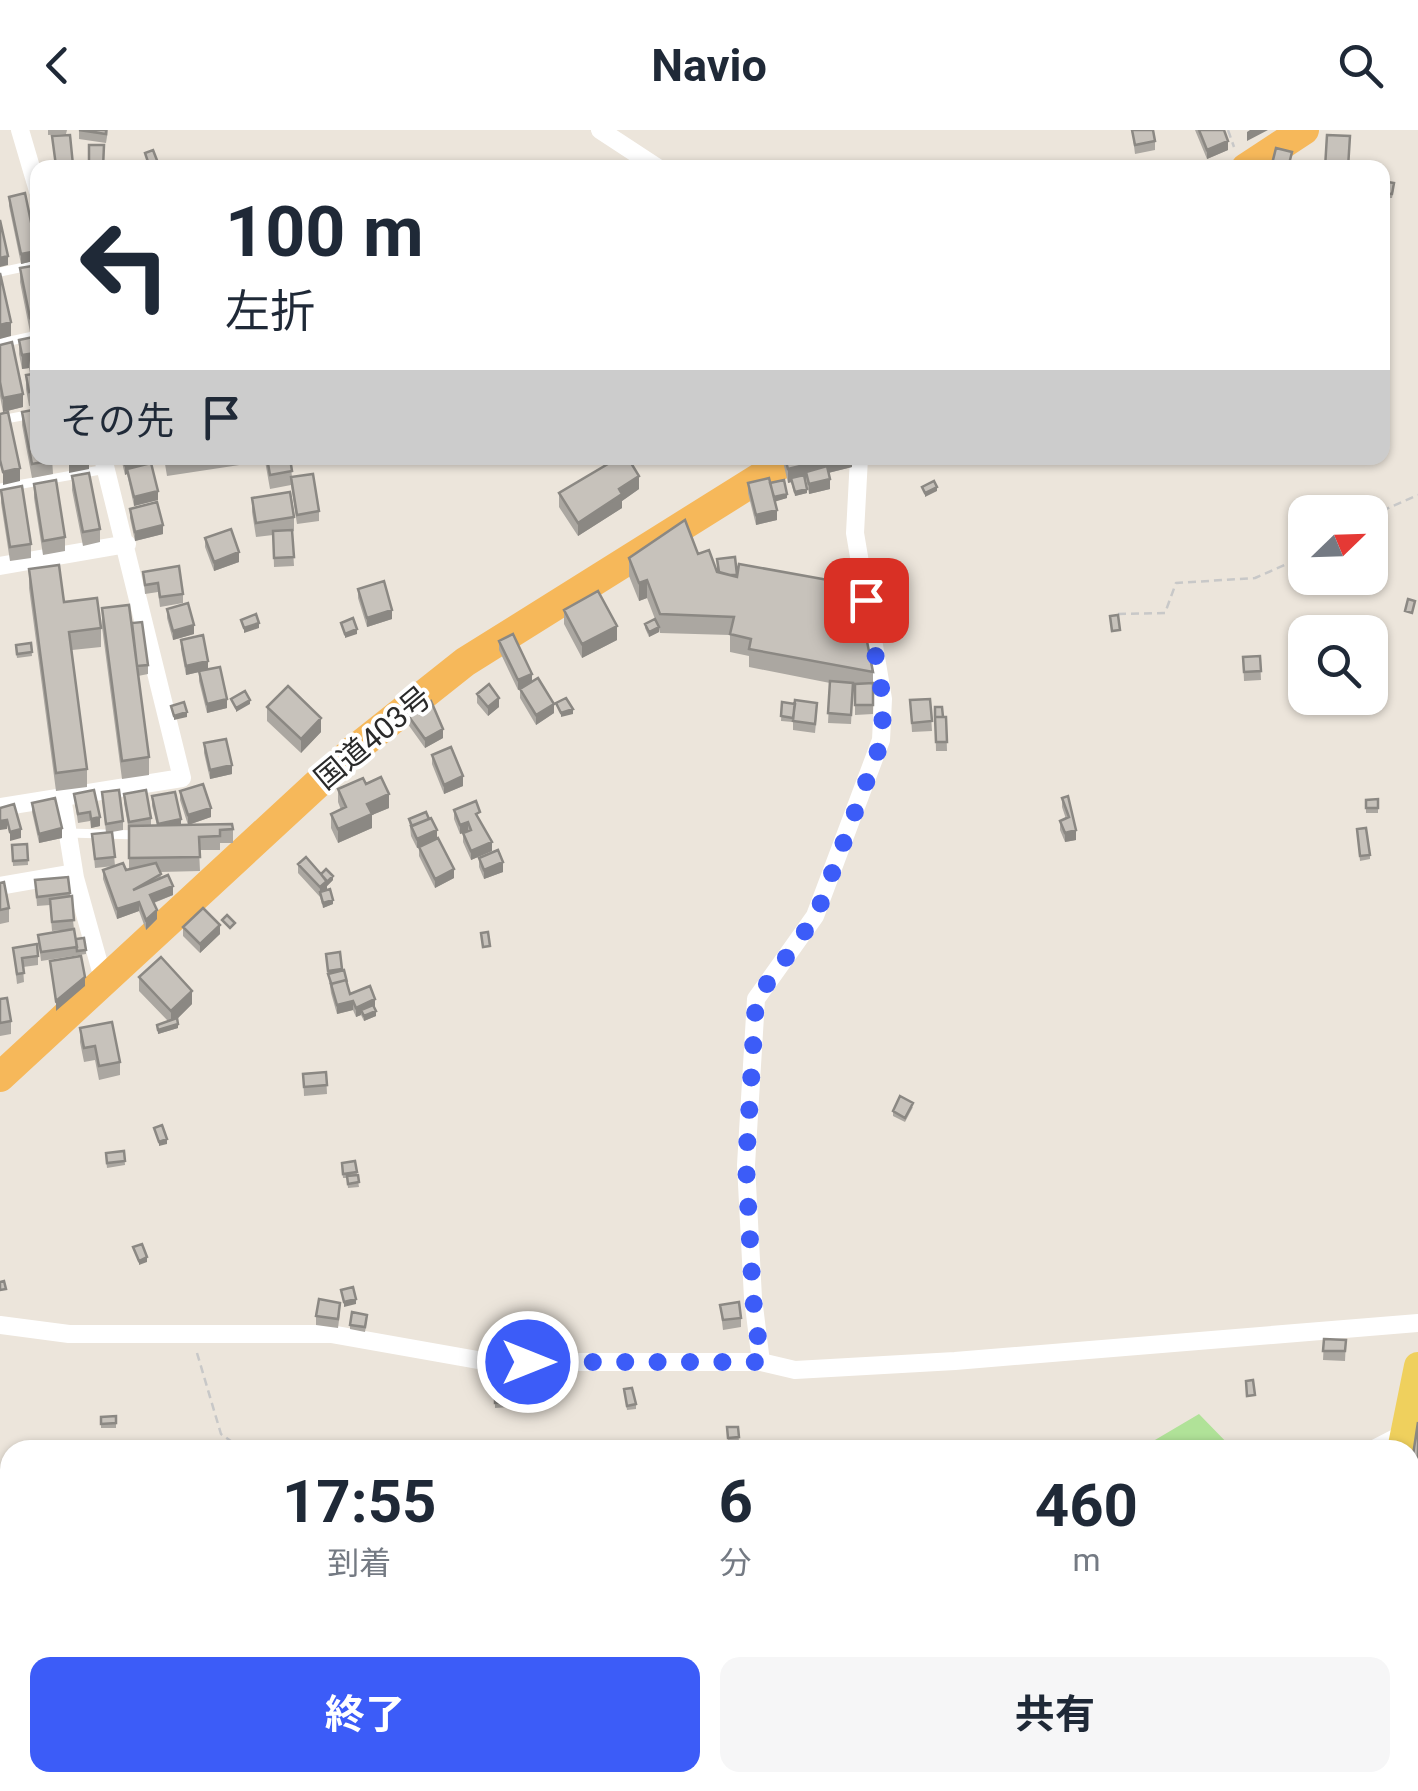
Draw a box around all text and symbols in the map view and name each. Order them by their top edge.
icon: back [30,38,85,93]
icon: search [1333,38,1388,93]
text: Navio [651,39,767,92]
text: 100 m [225,191,424,273]
icon: left [60,200,190,330]
text: 左折 [225,285,315,338]
icon: arrive [194,390,249,445]
text: その先 [60,399,174,443]
north arrow [1288,495,1388,595]
map controls [1288,495,1388,715]
pin [824,558,909,643]
icon: arrive [839,573,894,628]
button: search [1288,615,1388,715]
street label: 国道403号 [308,679,438,796]
position arrow [476,1310,580,1414]
text: 17:55 [282,1466,437,1537]
text: 6 [718,1466,753,1537]
text: 460 [1035,1470,1138,1541]
text: m [1072,1541,1100,1579]
text: 到着 [327,1544,391,1582]
text: 分 [720,1544,752,1582]
button: 終了 [30,1657,700,1772]
button: 共有 [720,1657,1390,1772]

